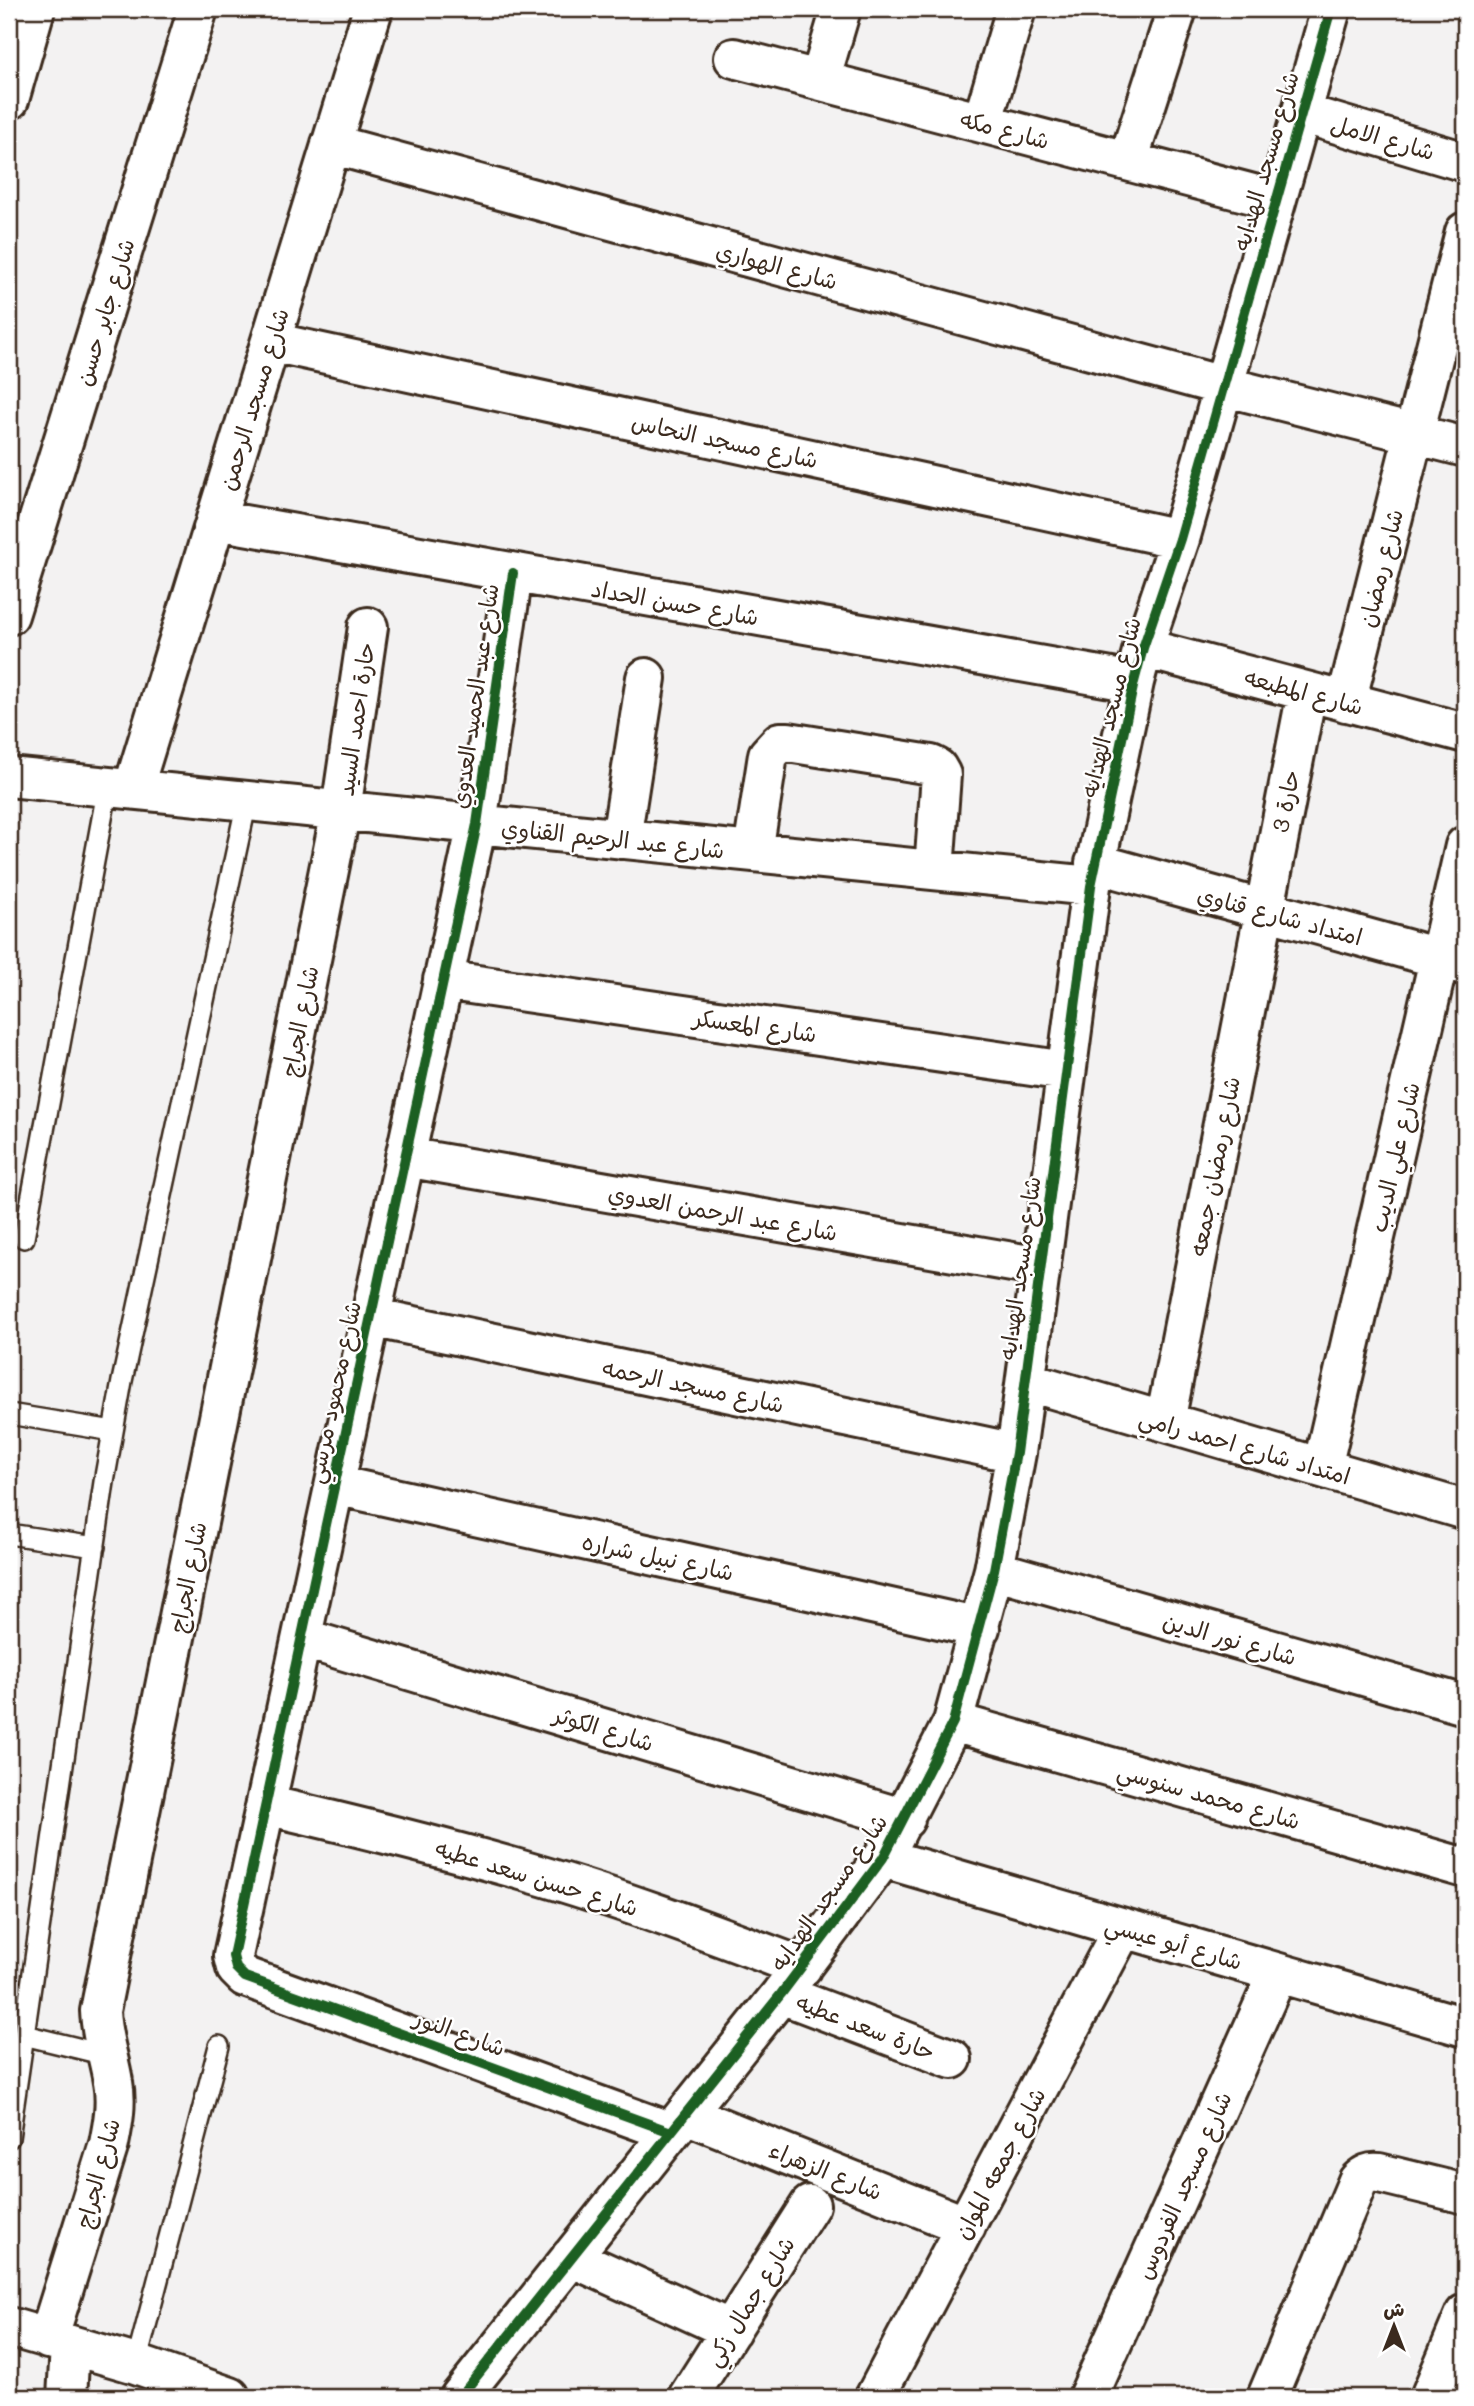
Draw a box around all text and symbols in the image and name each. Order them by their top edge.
street label: شارع مسجد الهدايه [1225,68,1307,255]
street label: شارع مكه [957,103,1053,157]
street label: شارع الامل [1327,108,1438,168]
street label: شارع الهواري [712,234,841,299]
street label: شارع جابر حسن [67,235,143,390]
street label: شارع مسجد الرحمن [211,304,297,494]
street label: شارع مسجد النحاس [629,406,821,476]
street label: شارع رمضان [1351,506,1411,631]
street label: شارع حسن الحداد [589,572,761,633]
street label: شارع عبد الحميد العدوي [443,582,508,811]
street label: شارع مسجد الهدايه [1073,614,1149,801]
street label: حارة احمد السيد [329,640,381,798]
street label: شارع المطبعه [1241,661,1367,723]
street label: حارة 3 [1264,767,1306,835]
street label: شارع عبد الرحيم القناوي [500,811,726,869]
street label: امتداد شارع قناوي [1193,879,1366,954]
street label: شارع الجراج [274,963,326,1080]
street label: شارع المعسكر [689,1001,819,1050]
street label: شارع رمضان جمعه [1182,1074,1248,1259]
street label: شارع علي الديب [1362,1079,1433,1237]
street label: شارع مسجد الهدايه [991,1174,1049,1362]
street label: شارع عبد الرحمن العدوي [605,1177,840,1250]
street label: شارع محمود مرسي [299,1298,374,1487]
street label: شارع مسجد الرحمه [599,1351,787,1421]
street label: امتداد شارع احمد رامي [1134,1401,1354,1497]
street label: شارع الجراج [162,1519,214,1636]
street label: شارع نبيل شراره [579,1525,737,1589]
street label: شارع نور الدين [1159,1605,1300,1673]
street label: شارع الكوثر [548,1698,658,1759]
street label: شارع محمد سنوسي [1112,1755,1304,1842]
street label: شارع مسجد الهدايه [763,1808,895,1978]
street label: شارع حسن سعد عطيه [431,1832,642,1924]
street label: شارع أبو عيسي [1100,1908,1246,1983]
street label: حارة سعد عطيه [792,1986,940,2066]
street label: شارع النور [408,2001,510,2064]
street label: شارع جمعه الموان [946,2082,1053,2245]
street label: شارع مسجد الفردوس [1128,2087,1240,2284]
street label: شارع الجراج [68,2115,128,2232]
street label: شارع الزهراء [764,2134,887,2208]
street label: شارع جمال زكي [697,2231,807,2375]
north arrow [1358,2290,1428,2360]
text: ش [1384,2296,1405,2321]

